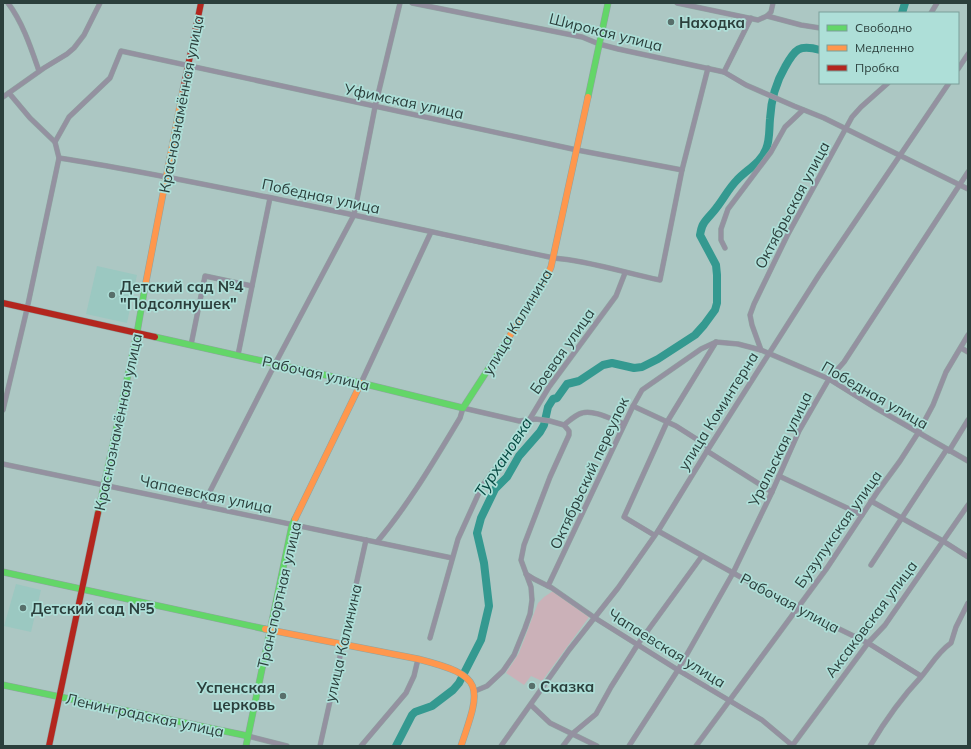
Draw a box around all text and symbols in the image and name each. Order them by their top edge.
street label: Широкая улица [547,9,665,55]
legend [819,12,959,84]
place label: Находка [679,13,745,32]
street label: Краснознамённая улица [154,14,208,194]
marker: Находка [666,17,676,27]
text: Свободно [855,20,912,35]
text: Медленно [855,40,914,55]
text: Пробка [855,60,899,75]
street label: Уфимская улица [341,79,466,123]
street label: Октябрьская улица [750,138,834,272]
street label: Победная улица [260,174,382,218]
street label: улица Калинина [478,266,556,378]
place label: Детский сад №4 "Подсолнушек" [120,277,243,313]
marker: Детский сад №4 "Подсолнушек" [107,290,117,300]
street label: Боевая улица [525,304,599,398]
street label: Краснознамённая улица [90,332,146,512]
street label: улица Коминтерна [674,348,762,474]
street label: Рабочая улица [260,351,372,395]
street label: Победная улица [818,357,932,433]
street label: Уральская улица [744,389,816,510]
street label: Октябрьский переулок [545,393,633,552]
water label: Турхановка [470,413,536,501]
street label: Бузулукская улица [790,467,886,591]
street label: Чапаевская улица [138,471,274,517]
street label: Транспортная улица [253,520,305,670]
street label: Аксаковская улица [821,557,921,681]
street label: Рабочая улица [737,569,843,637]
street label: улица Калинина [320,582,366,704]
place label: Детский сад №5 [31,599,154,618]
marker: Детский сад №5 [18,603,28,613]
street label: Чапаевская улица [605,604,729,692]
place label: Сказка [540,677,594,696]
place label: Успенская церковь [196,678,275,714]
marker: Сказка [527,681,537,691]
street label: Ленинградская улица [64,689,226,741]
marker: Успенская церковь [278,691,288,701]

